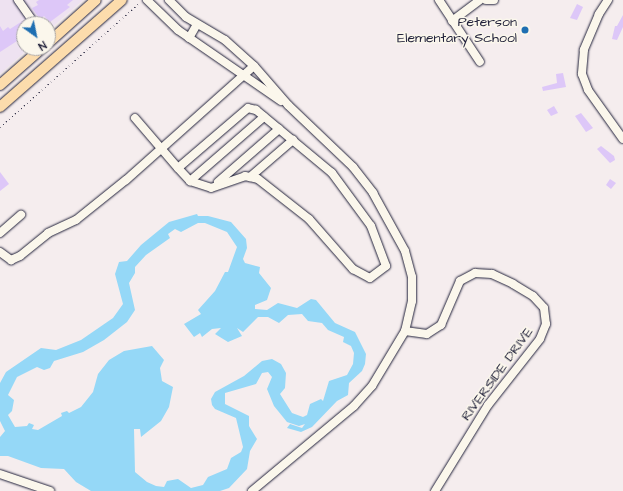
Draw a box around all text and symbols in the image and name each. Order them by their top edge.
place label: Peterson Elementary School [397,14,517,46]
north arrow [16,16,56,56]
marker: Peterson Elementary School [520,25,530,35]
text: N [35,37,49,54]
street label: RIVERSIDE DRIVE [457,324,537,424]

